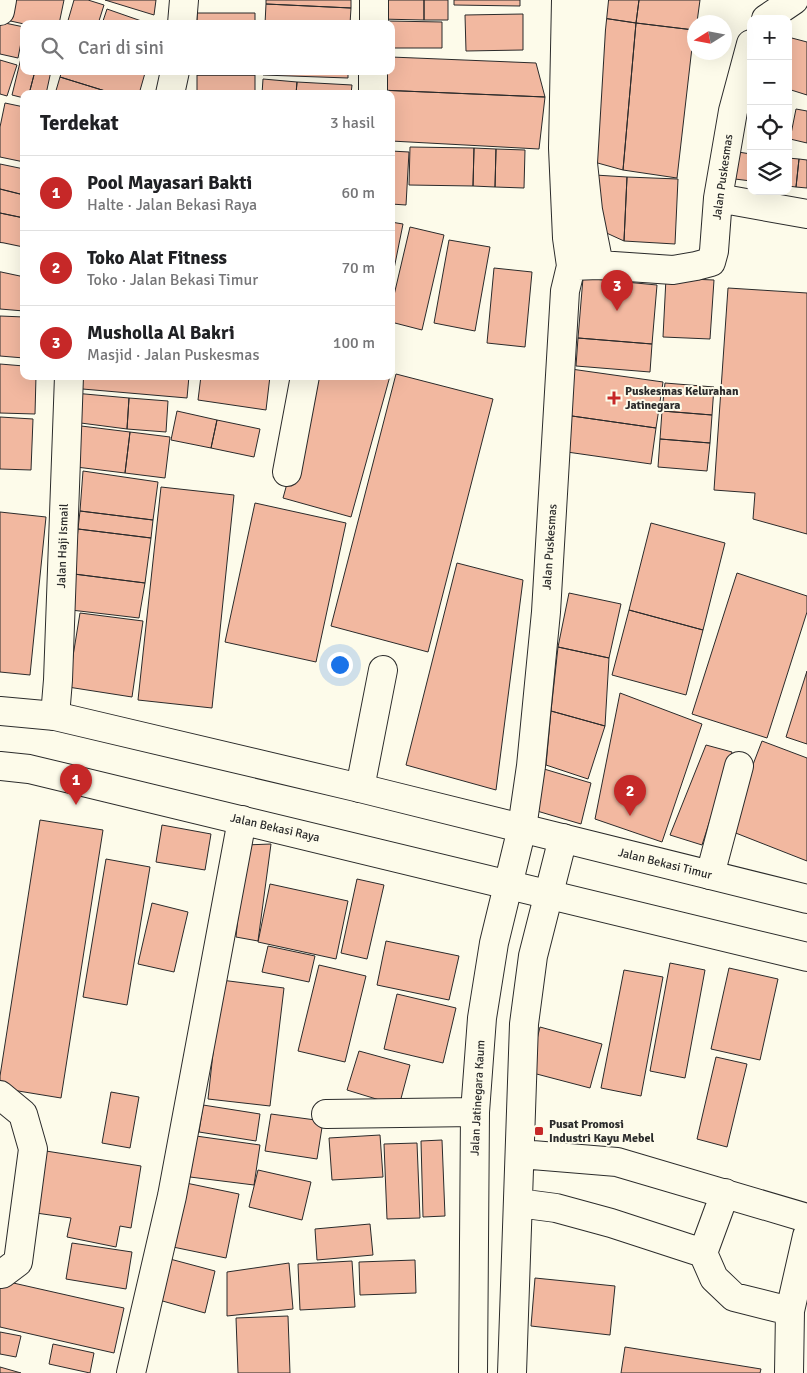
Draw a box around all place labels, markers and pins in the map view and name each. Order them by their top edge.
pin: 3 [601,270,633,311]
place label: Puskesmas Kelurahan Jatinegara [625,384,739,413]
marker: Puskesmas Kelurahan Jatinegara [607,391,621,405]
pin: 1 [60,764,92,805]
pin: 2 [614,775,646,816]
place label: Pusat Promosi Industri Kayu Mebel [549,1117,654,1146]
marker: Pusat Promosi Industri Kayu Mebel [533,1125,545,1137]

